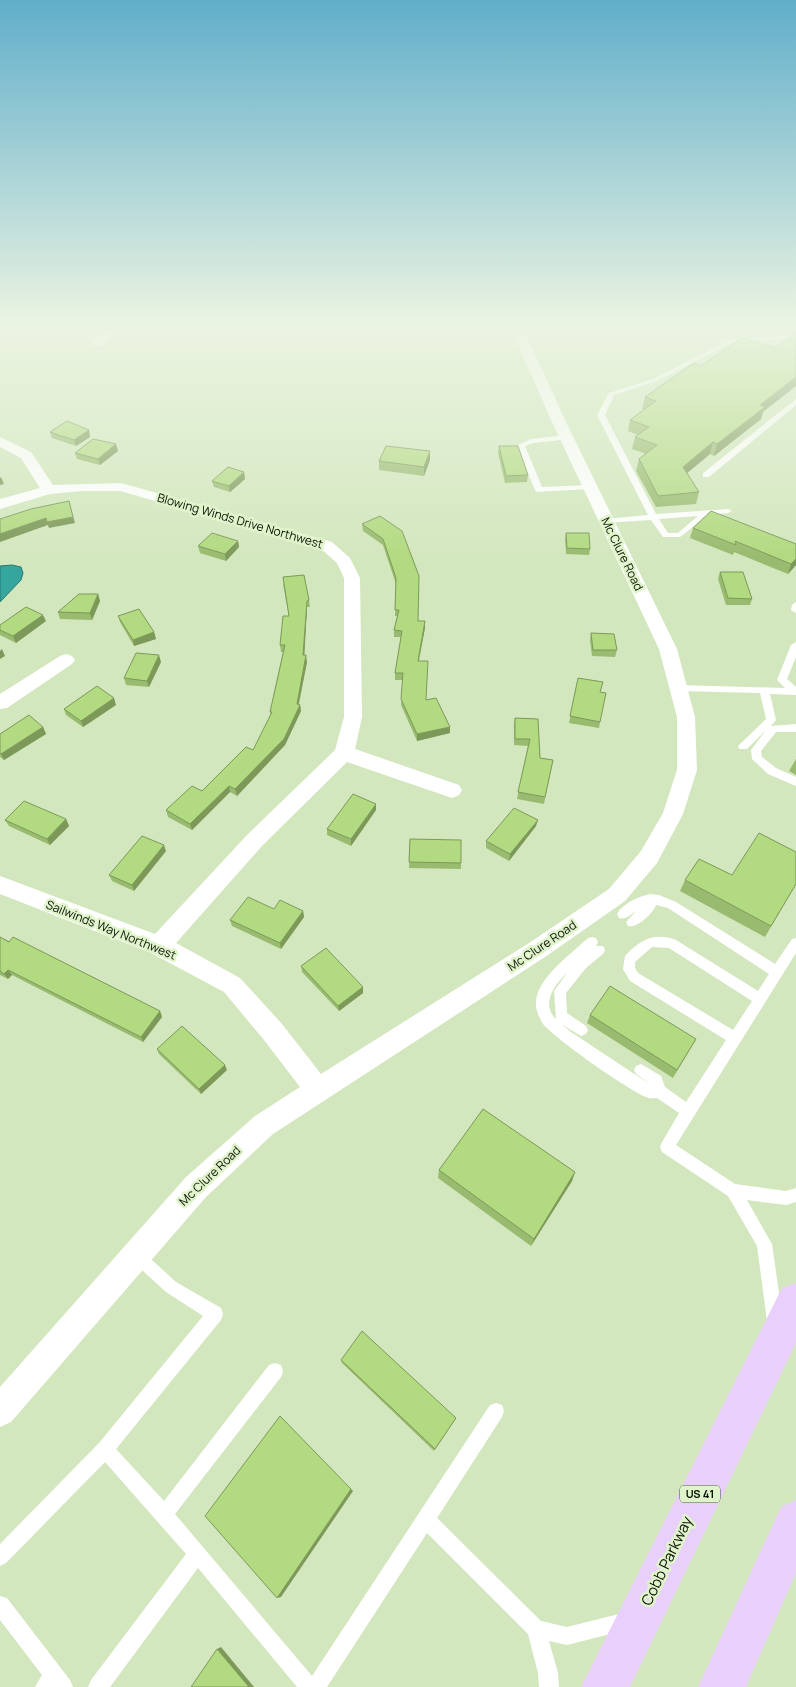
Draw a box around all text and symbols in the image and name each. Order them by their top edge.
street label: Blowing Winds Drive Northwest [155,489,325,552]
street label: Mc Clure Road [597,514,648,593]
street label: Sailwinds Way Northwest [44,896,179,964]
street label: Mc Clure Road [504,916,580,975]
street label: Mc Clure Road [175,1142,244,1209]
road number: US 41 [680,1486,720,1502]
street label: Cobb Parkway [636,1512,697,1609]

